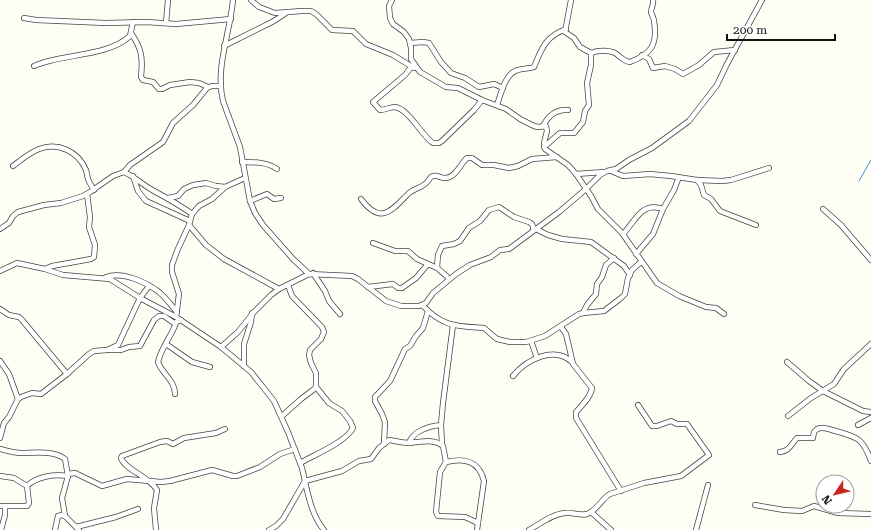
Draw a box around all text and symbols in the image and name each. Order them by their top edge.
scale bar [727,16,835,42]
text: 200 m [733,23,767,37]
north arrow [815,474,855,514]
text: N [819,492,835,507]

